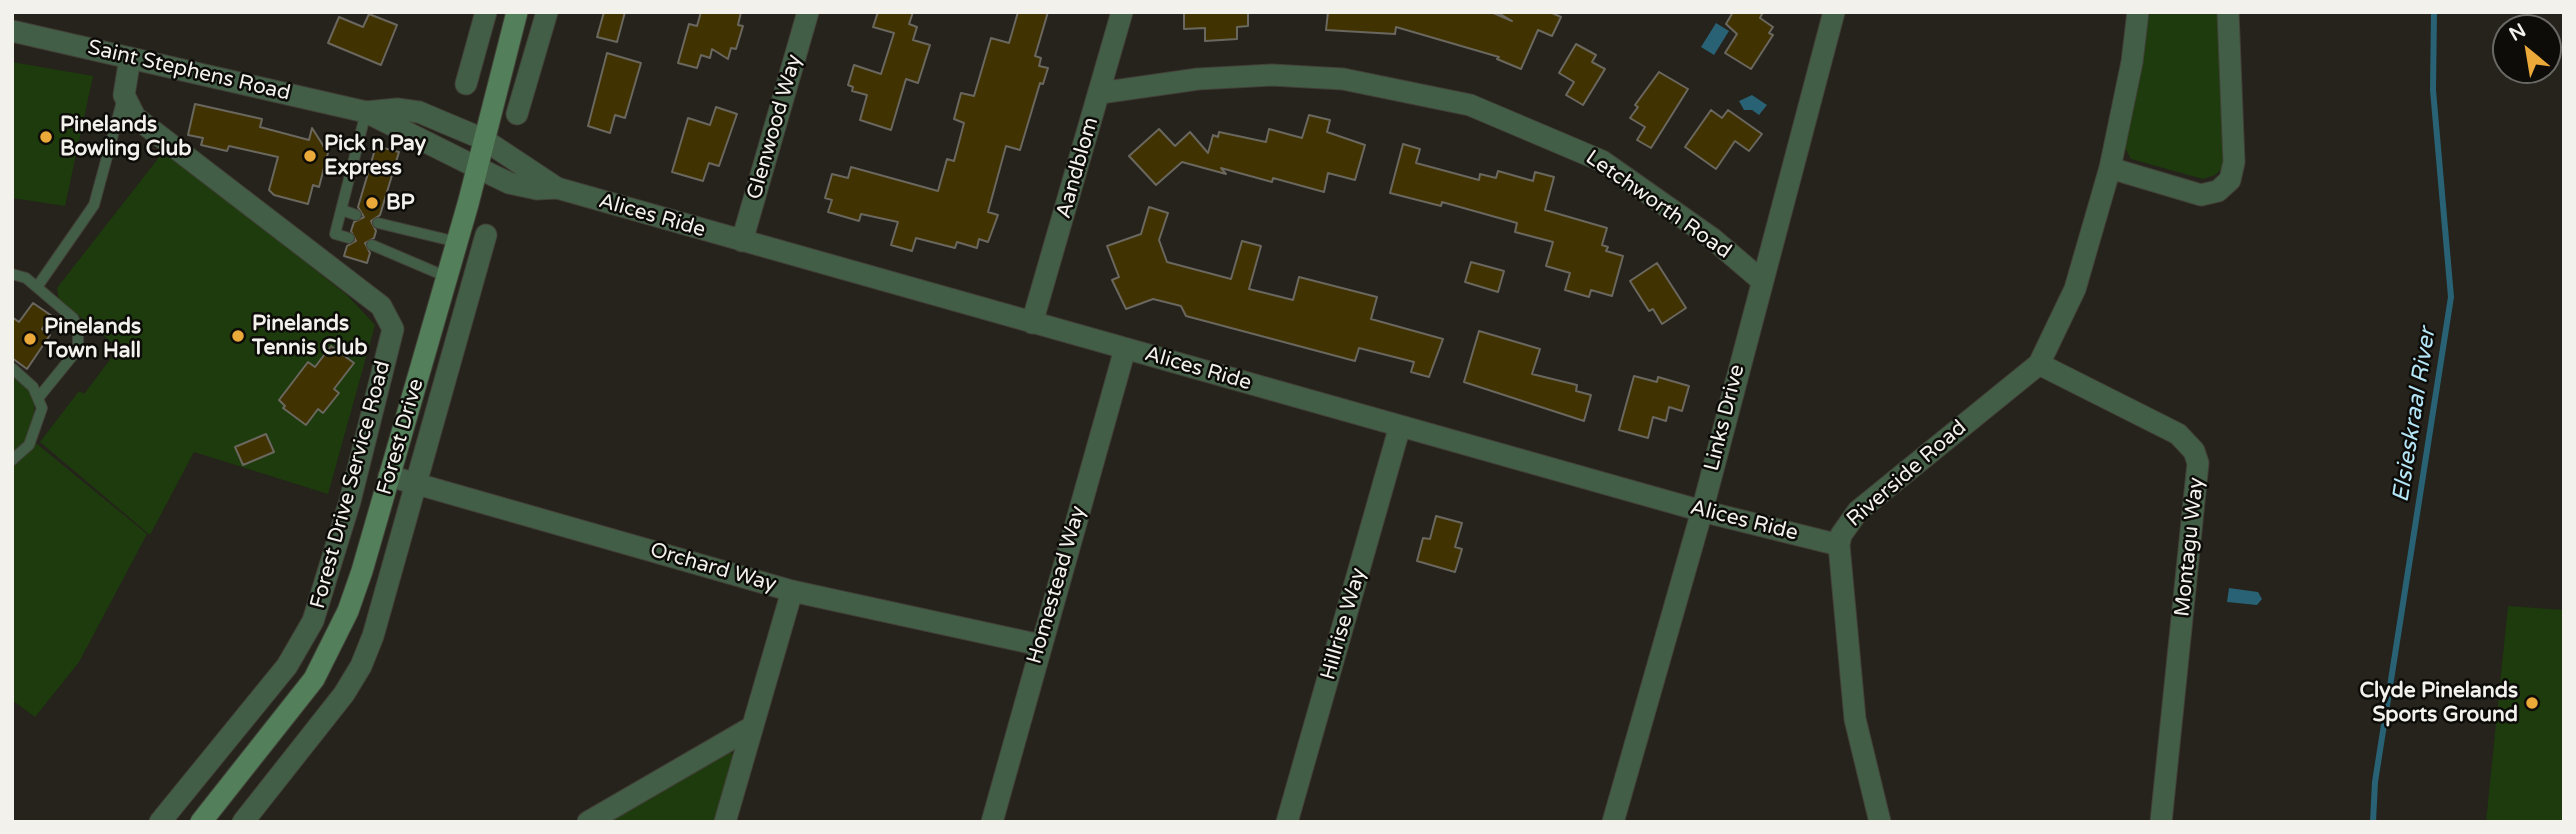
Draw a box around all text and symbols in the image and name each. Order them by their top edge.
north arrow [2492,14,2562,84]
text: N [2505,19,2530,46]
street label: Saint Stephens Road [85,35,293,107]
street label: Glenwood Way [742,52,808,202]
place label: Pinelands Bowling Club [60,112,192,162]
street label: Aandblom [1052,115,1104,221]
marker: Pinelands Bowling Club [38,129,54,145]
place label: Pick n Pay Express [324,131,426,181]
street label: Letchworth Road [1580,145,1736,265]
marker: Pick n Pay Express [302,148,318,164]
street label: Alices Ride [596,189,708,243]
place label: BP [386,190,415,216]
marker: BP [364,195,380,211]
place label: Pinelands Tennis Club [252,311,368,361]
place label: Pinelands Town Hall [44,314,141,364]
water label: Elsieskraal River [2388,326,2442,504]
marker: Pinelands Tennis Club [230,328,246,344]
marker: Pinelands Town Hall [22,331,38,347]
street label: Alices Ride [1142,342,1254,396]
street label: Forest Drive Service Road [306,358,396,612]
street label: Links Drive [1700,362,1750,474]
street label: Forest Drive [372,376,430,498]
street label: Riverside Road [1842,415,1972,533]
street label: Montagu Way [2170,476,2210,618]
street label: Alices Ride [1688,495,1800,547]
street label: Homestead Way [1022,503,1092,667]
street label: Orchard Way [647,538,779,598]
street label: Hillrise Way [1316,565,1372,683]
place label: Clyde Pinelands Sports Ground [2359,678,2518,728]
marker: Clyde Pinelands Sports Ground [2524,695,2540,711]

